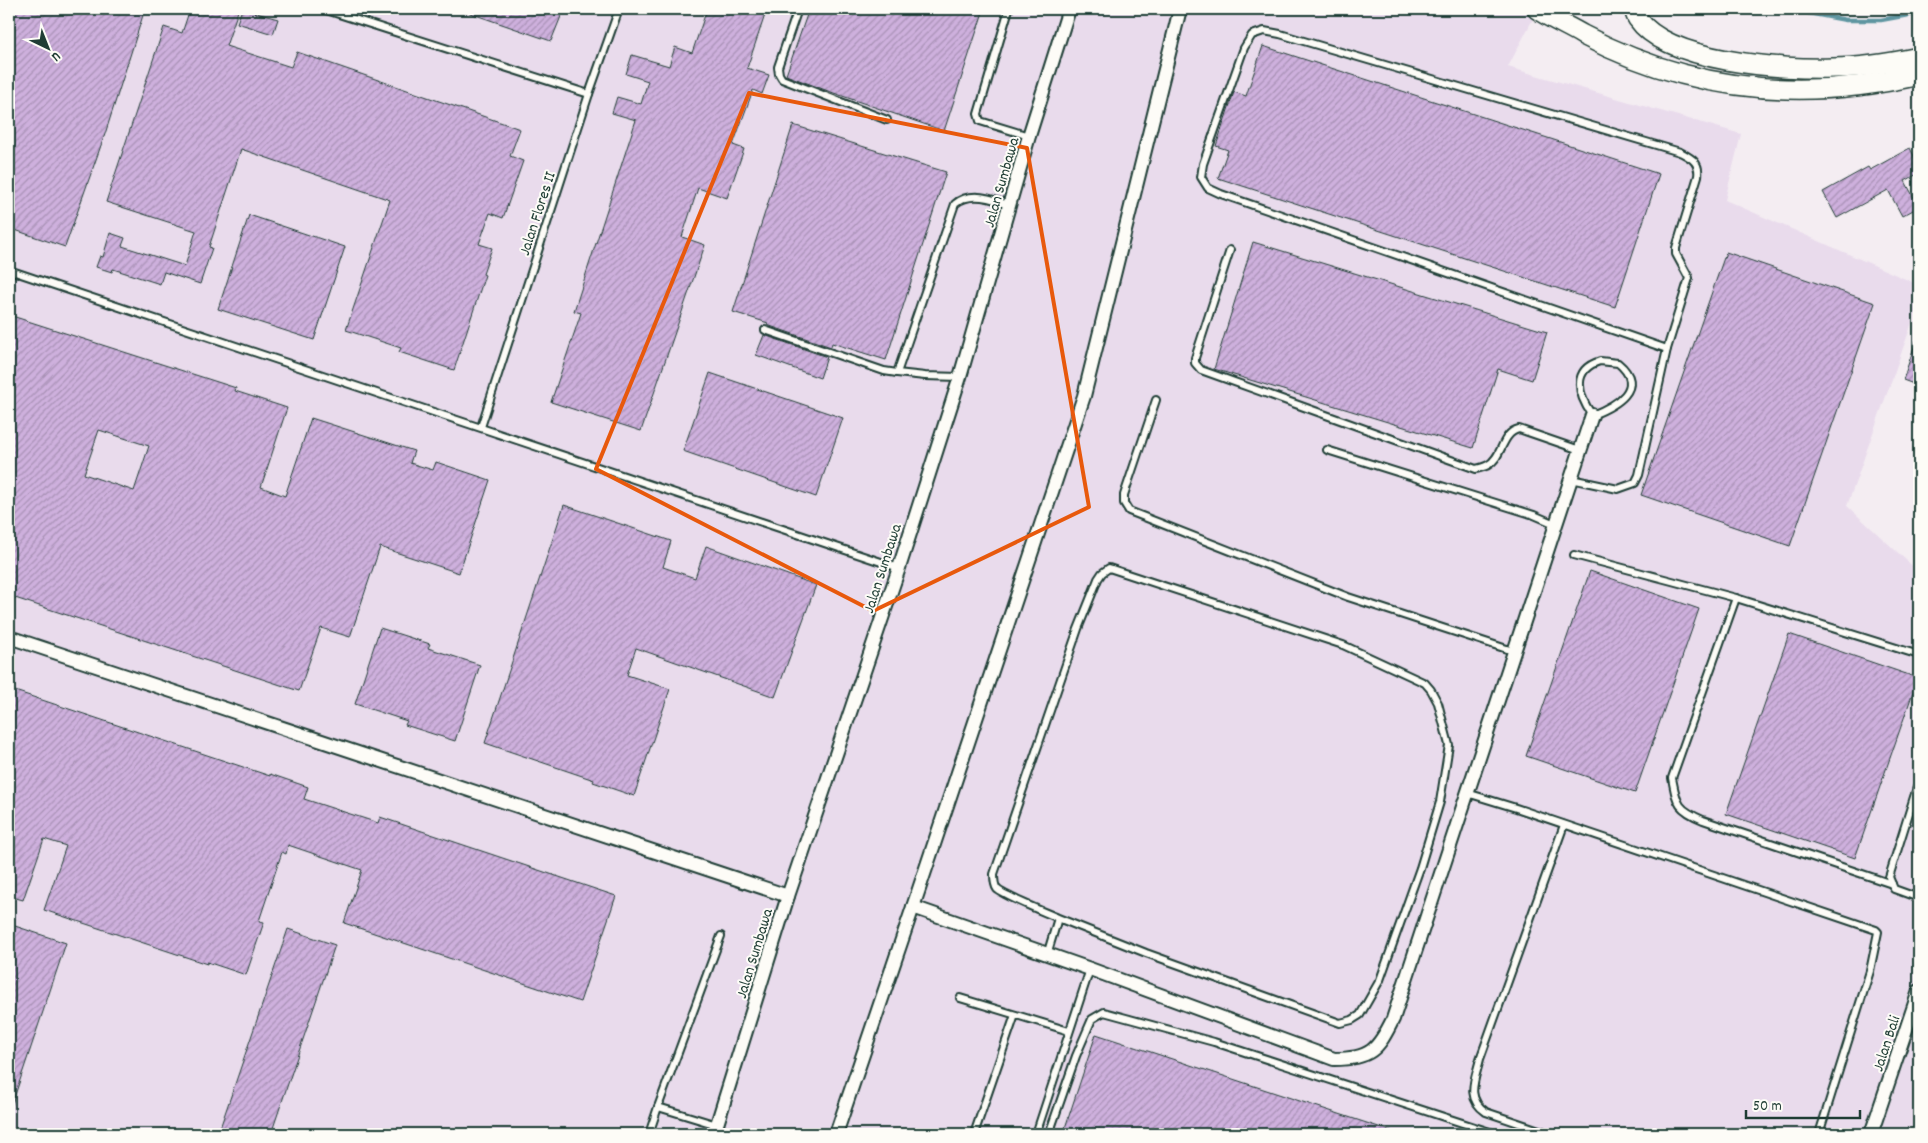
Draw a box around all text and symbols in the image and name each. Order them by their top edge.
north arrow [22,22,72,72]
text: U [46,46,65,66]
street label: Jalan Sumbawa [979,134,1026,231]
street label: Jalan Flores II [514,169,563,259]
street label: Jalan Sumbawa [858,521,909,616]
street label: Jalan Sumbawa [731,905,780,1002]
street label: Jalan Bali [1868,1013,1907,1075]
scale bar [1746,1088,1859,1120]
text: 50 m [1753,1096,1782,1118]

